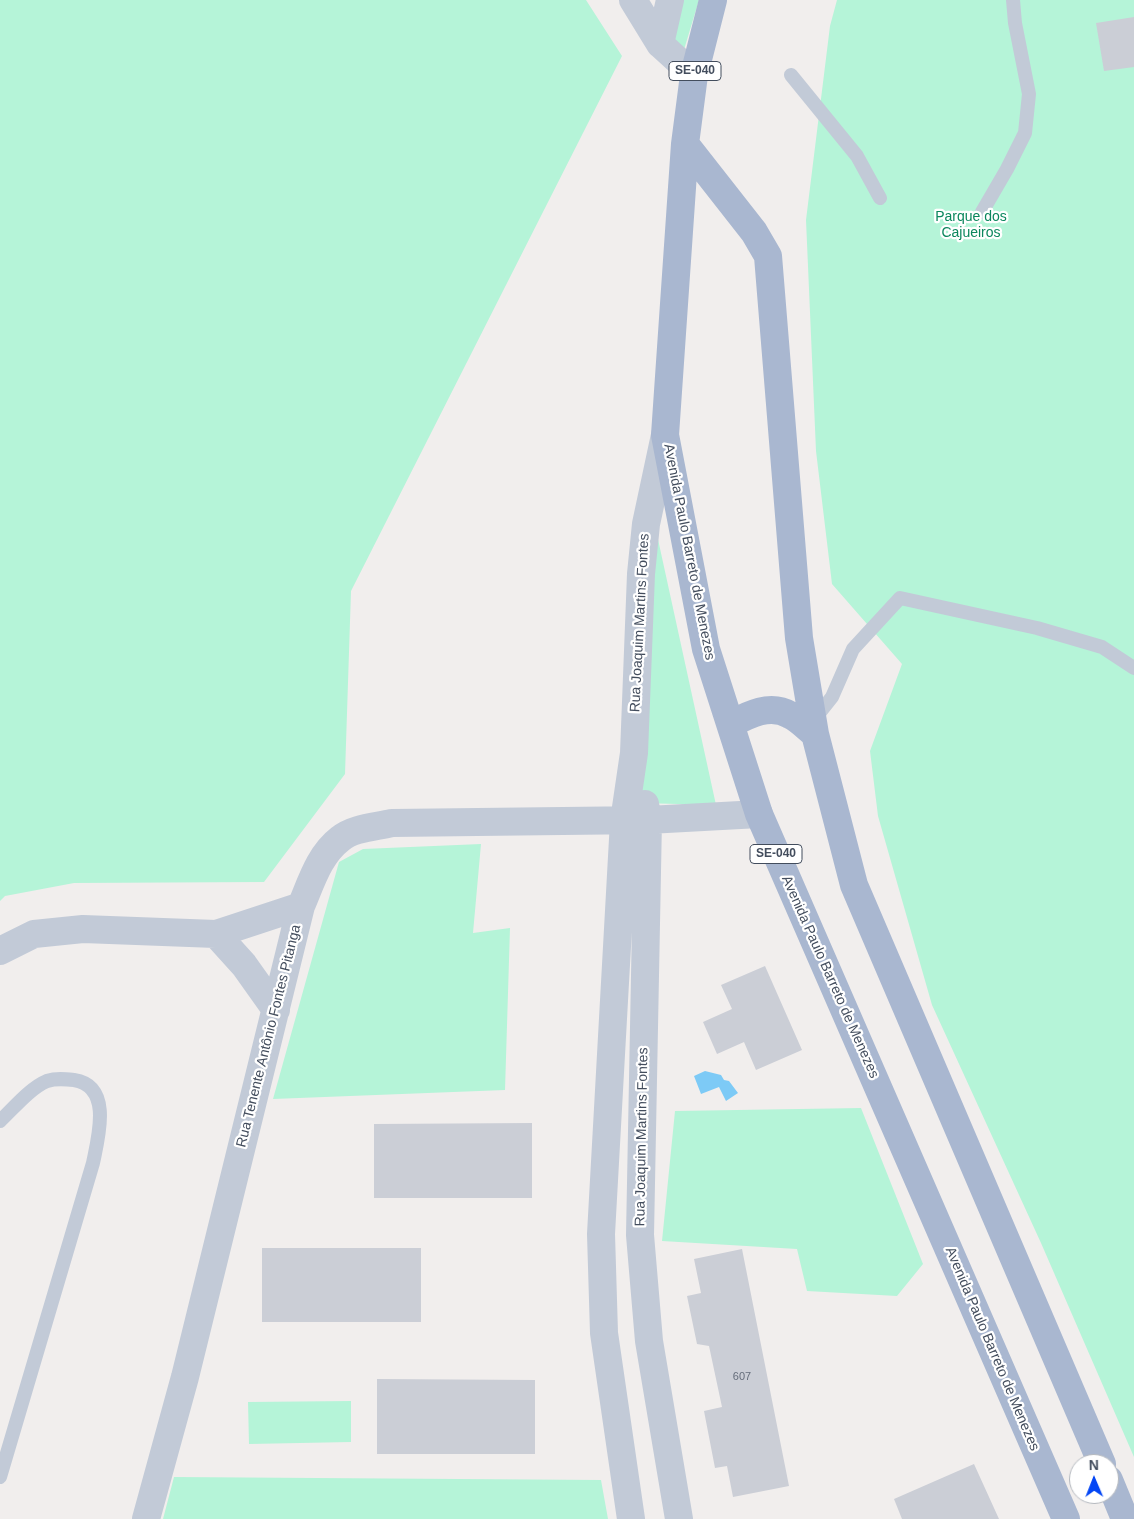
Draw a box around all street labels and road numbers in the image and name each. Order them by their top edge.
road number: SE-040 [669,61,721,80]
street label: Avenida Paulo Barreto de Menezes [660,442,718,662]
street label: Rua Joaquim Martins Fontes [627,533,653,713]
road number: SE-040 [750,844,802,864]
street label: Avenida Paulo Barreto de Menezes [778,873,882,1081]
street label: Rua Tenente Antônio Fontes Pitanga [233,923,305,1149]
street label: Rua Joaquim Martins Fontes [632,1047,652,1227]
street label: Avenida Paulo Barreto de Menezes [941,1244,1043,1454]

